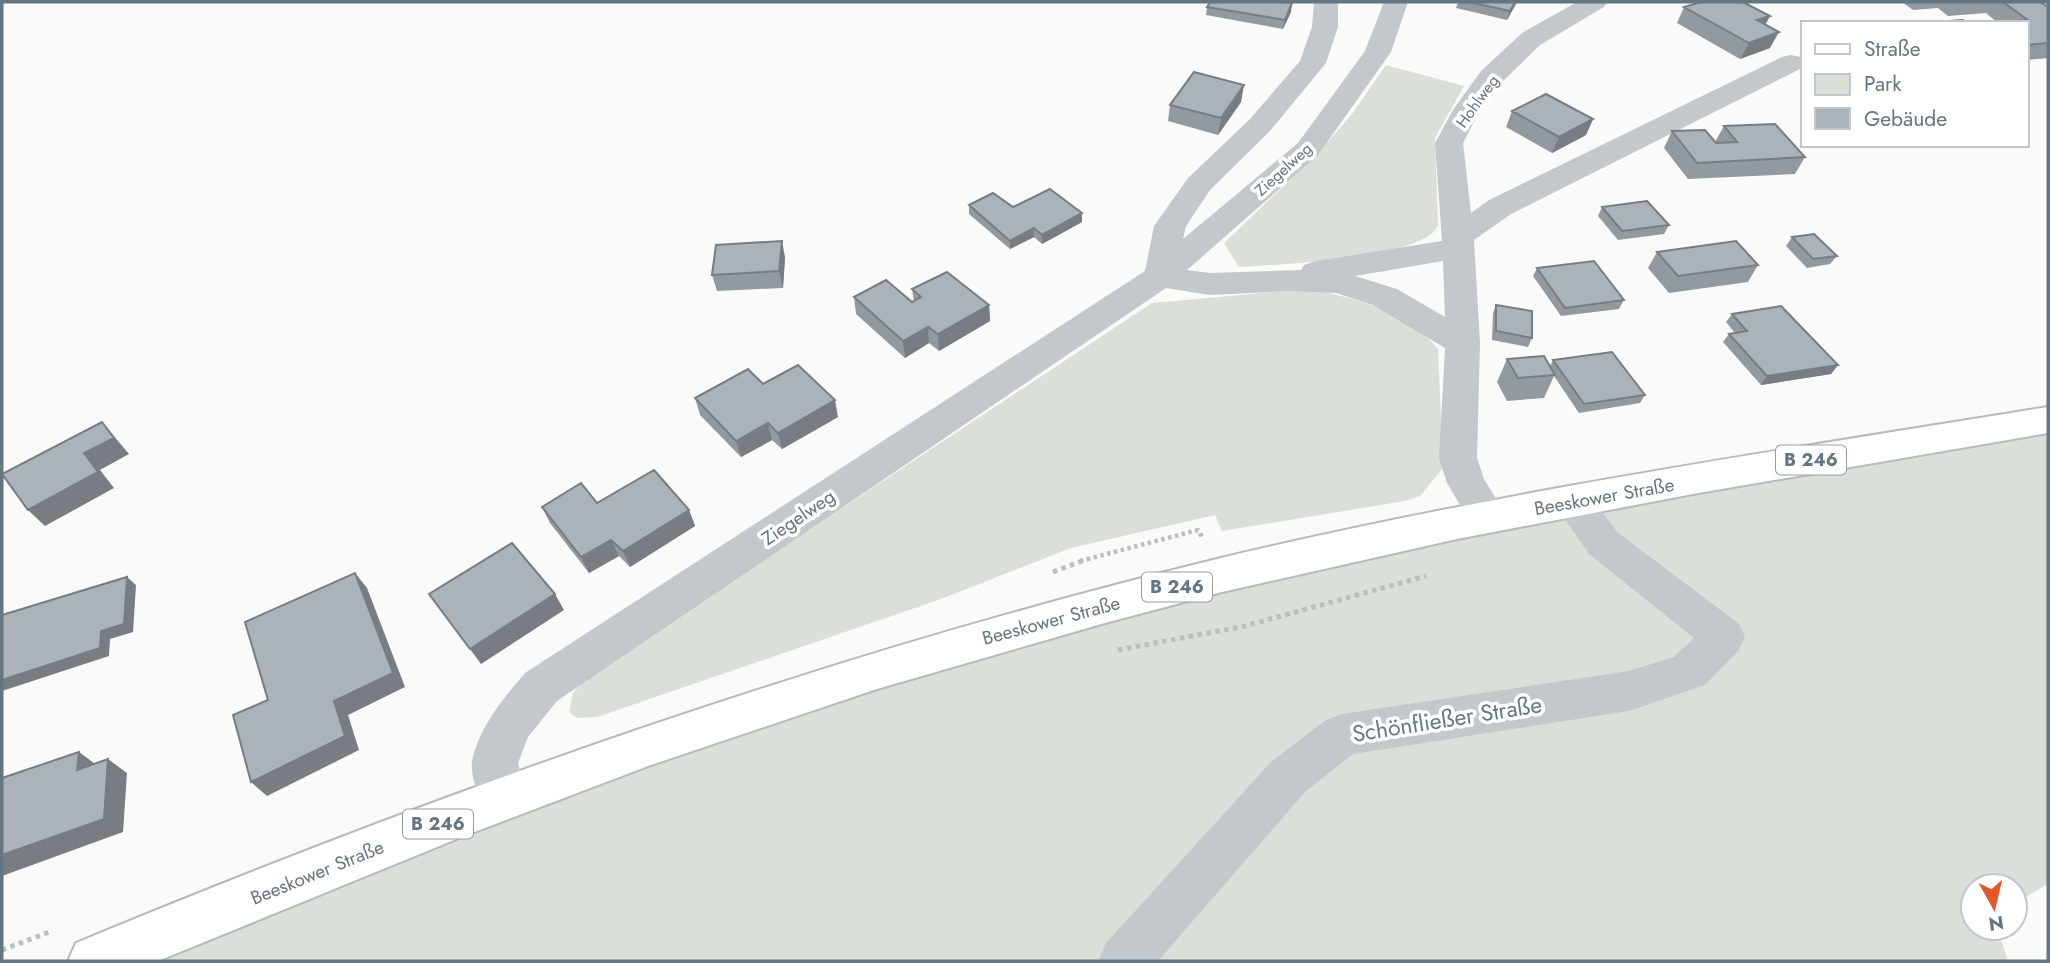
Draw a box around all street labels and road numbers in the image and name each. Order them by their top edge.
street label: Hohlweg [1450,70,1504,132]
street label: Ziegelweg [1250,137,1317,201]
road number: B 246 [1776,446,1846,474]
street label: Beeskower Straße [1532,471,1676,522]
street label: Ziegelweg [756,483,840,552]
road number: B 246 [1142,572,1212,602]
street label: Beeskower Straße [979,589,1123,652]
street label: Schönfließer Straße [1350,687,1544,751]
road number: B 246 [403,810,473,838]
street label: Beeskower Straße [246,833,388,912]

